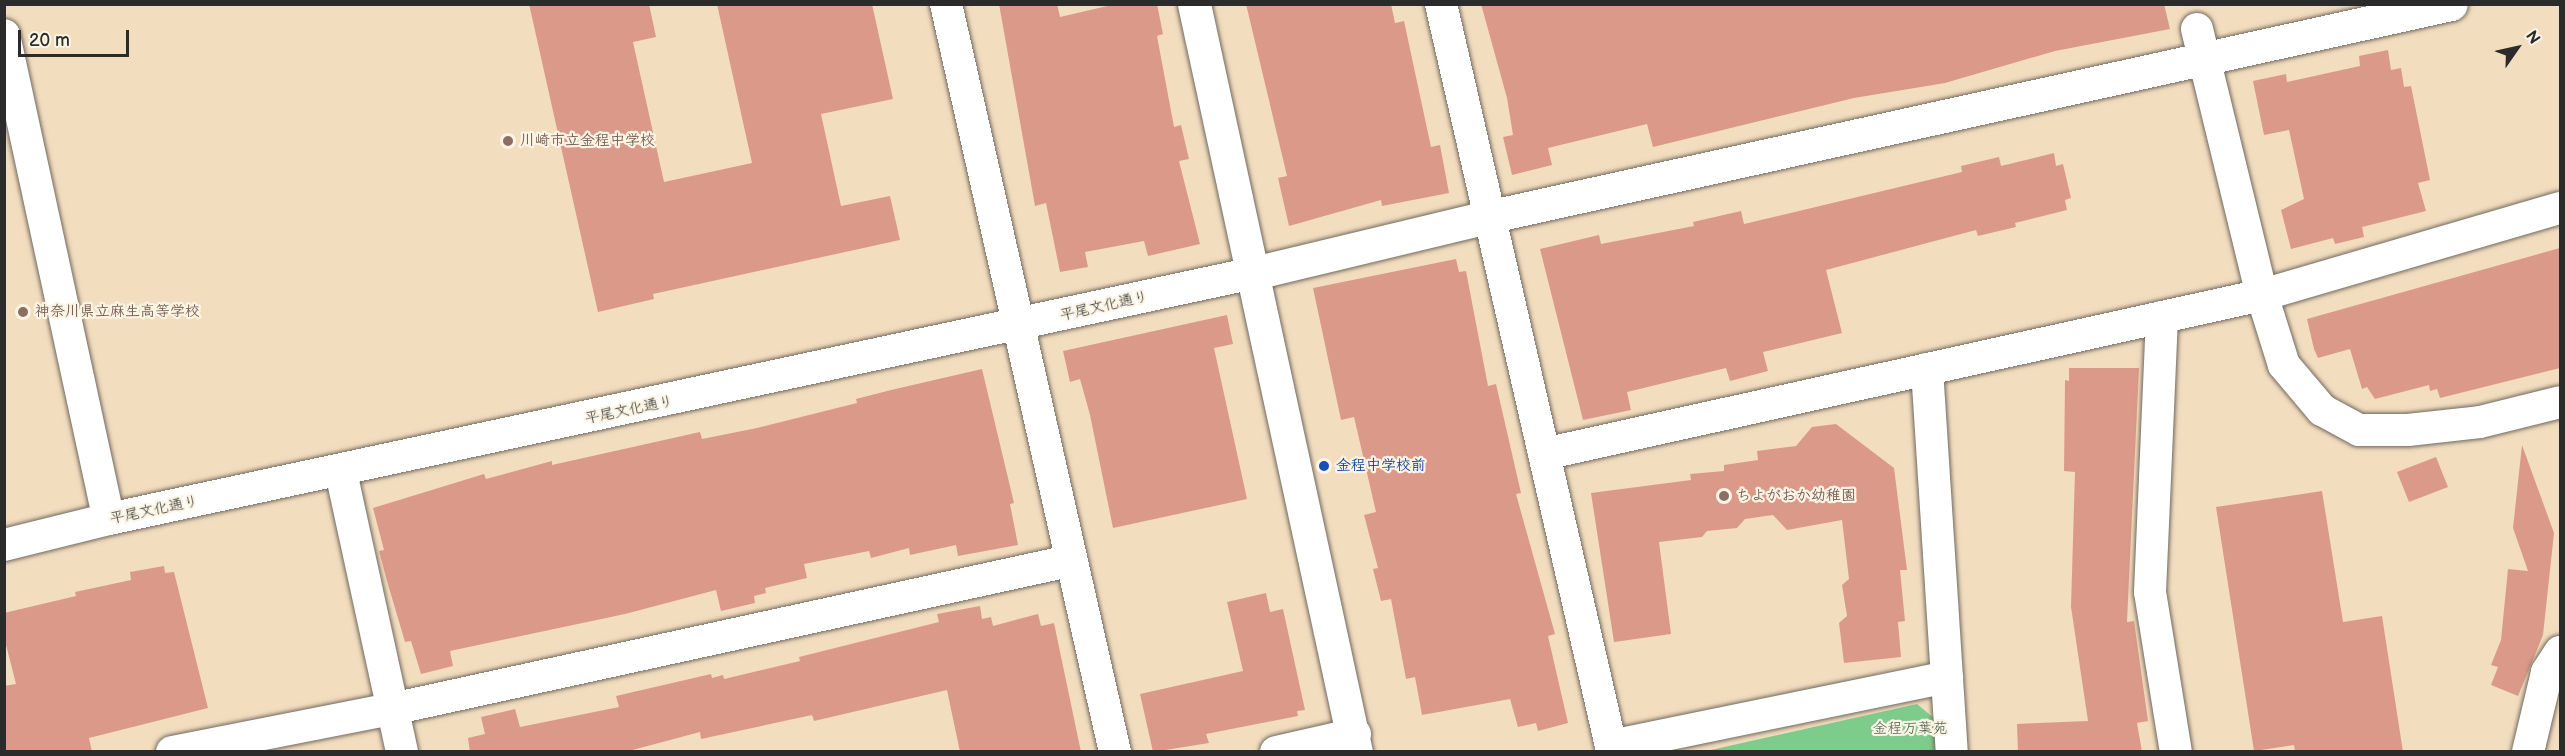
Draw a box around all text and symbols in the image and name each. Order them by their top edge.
scale bar [21,18,132,56]
north arrow [2487,18,2547,78]
text: N [2521,27,2544,48]
text: 20 m [29,30,70,51]
place label: 川崎市立金程中学校 [520,132,655,150]
marker: 川崎市立金程中学校 [501,134,515,148]
street label: 平尾文化通り [1058,287,1150,325]
place label: 神奈川県立麻生高等学校 [35,303,200,321]
marker: 神奈川県立麻生高等学校 [16,305,30,319]
street label: 平尾文化通り [583,392,675,428]
place label: 金程中学校前 [1336,457,1426,475]
marker: 金程中学校前 [1317,459,1331,473]
place label: ちよがおか幼稚園 [1736,487,1856,505]
marker: ちよがおか幼稚園 [1717,489,1731,503]
street label: 平尾文化通り [108,492,200,528]
park label: 金程万葉苑 [1873,720,1947,738]

